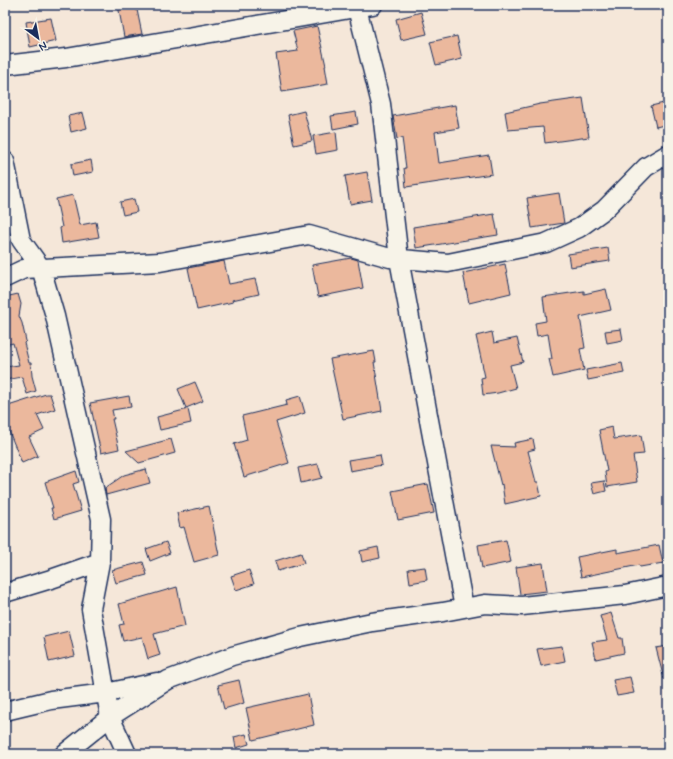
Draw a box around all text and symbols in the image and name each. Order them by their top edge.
north arrow [18,18,58,58]
text: N [36,38,50,54]

